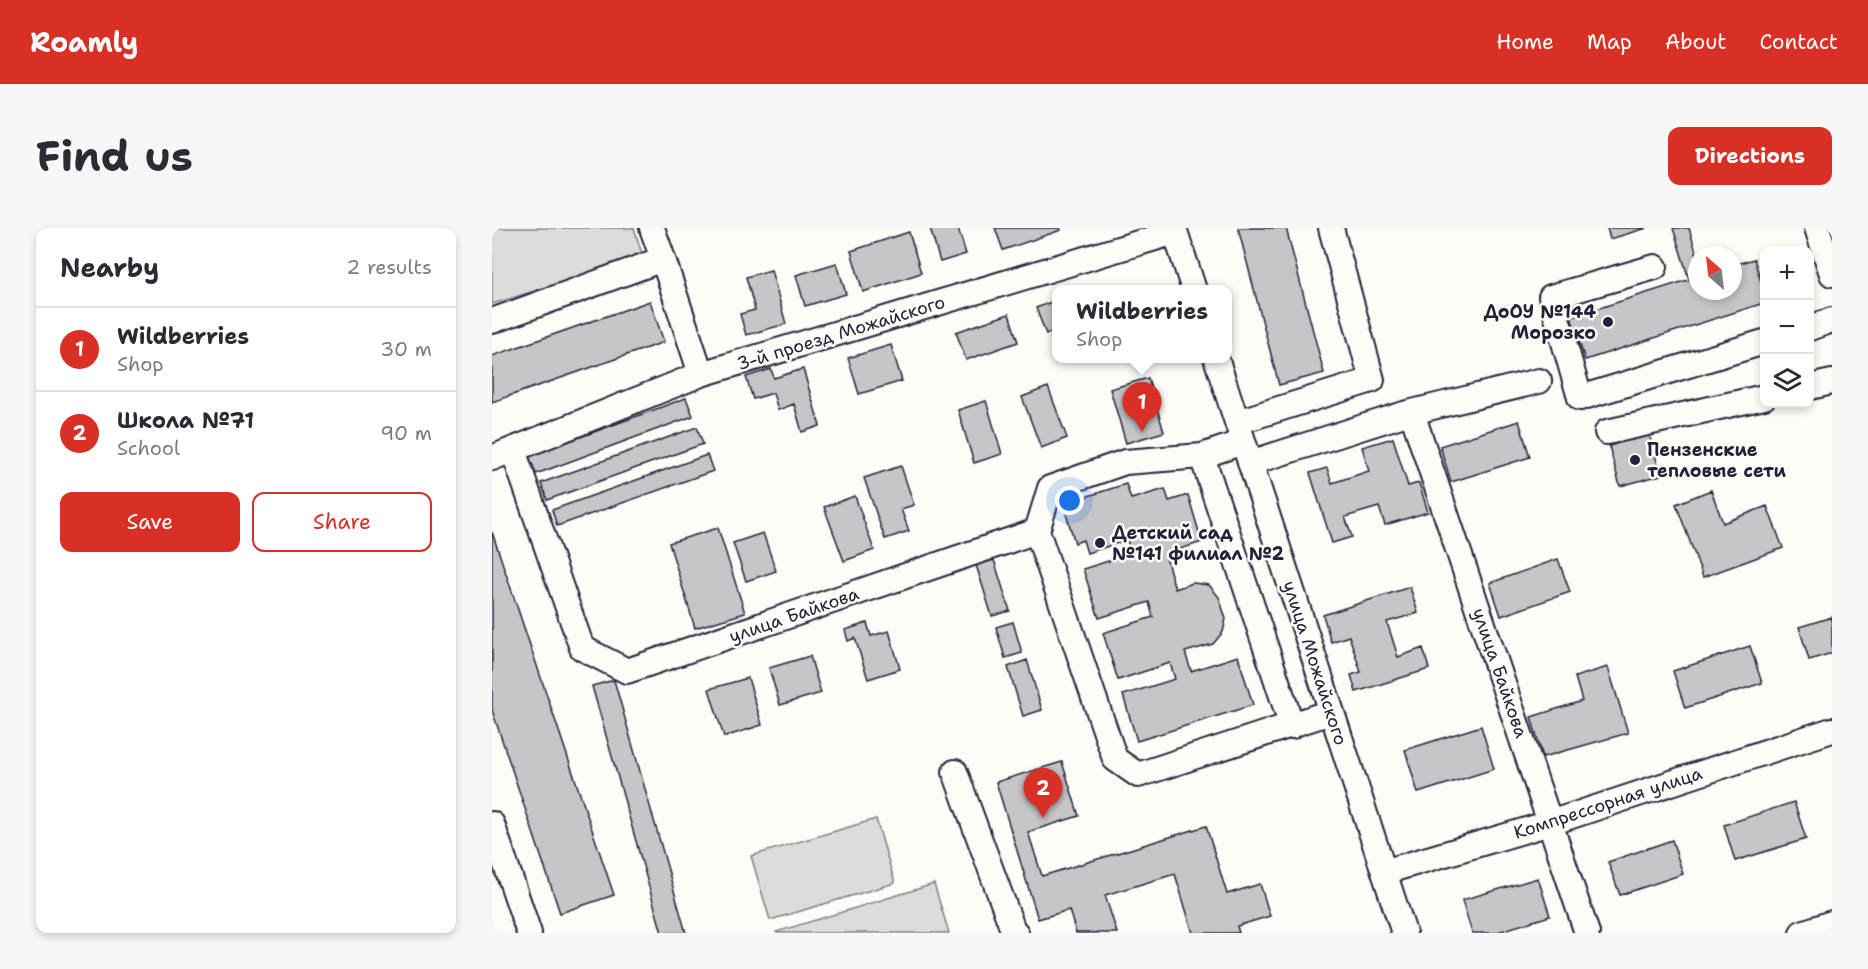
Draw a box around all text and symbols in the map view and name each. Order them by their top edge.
text: Roamly [30,23,138,61]
text: Home [1496,28,1554,56]
text: Map [1587,28,1632,56]
text: About [1665,28,1726,56]
text: Contact [1759,28,1838,56]
button: Directions [1668,127,1832,185]
text: Find us [36,128,193,184]
north arrow [1688,246,1742,300]
map controls [1760,246,1814,408]
button: + [1760,246,1814,300]
text: Nearby [60,250,159,285]
text: 2 results [346,254,432,280]
popup [1052,285,1232,363]
street label: 3-й проезд Можайского [734,290,948,376]
text: Wildberries [1076,297,1208,326]
place label: ДоОУ №144 Морозко [1484,300,1596,345]
button: − [1760,300,1814,354]
marker: ДоОУ №144 Морозко [1601,315,1615,329]
text: Wildberries [117,322,249,351]
text: Shop [1076,326,1123,352]
text: 1 [75,336,84,362]
text: 30 m [380,336,432,362]
text: Shop [117,351,164,377]
button: layers [1760,354,1814,408]
pin: 1 [1122,382,1162,432]
text: Школа №71 [117,406,254,435]
text: 2 [73,420,87,446]
text: 90 m [380,420,432,446]
text: School [117,435,180,461]
place label: Пензенские тепловые сети [1647,438,1787,483]
marker: Пензенские тепловые сети [1628,453,1642,467]
your location [1055,486,1084,515]
button: Save [60,492,240,552]
button: Share [252,492,432,552]
place label: Детский сад №141 филиал №2 [1112,521,1285,566]
marker: Детский сад №141 филиал №2 [1093,536,1107,550]
street label: улица Можайского [1277,578,1353,748]
street label: улица Байкова [726,582,862,648]
street label: улица Байкова [1467,605,1533,741]
street label: Компрессорная улица [1511,761,1705,845]
pin: 2 [1024,768,1062,818]

